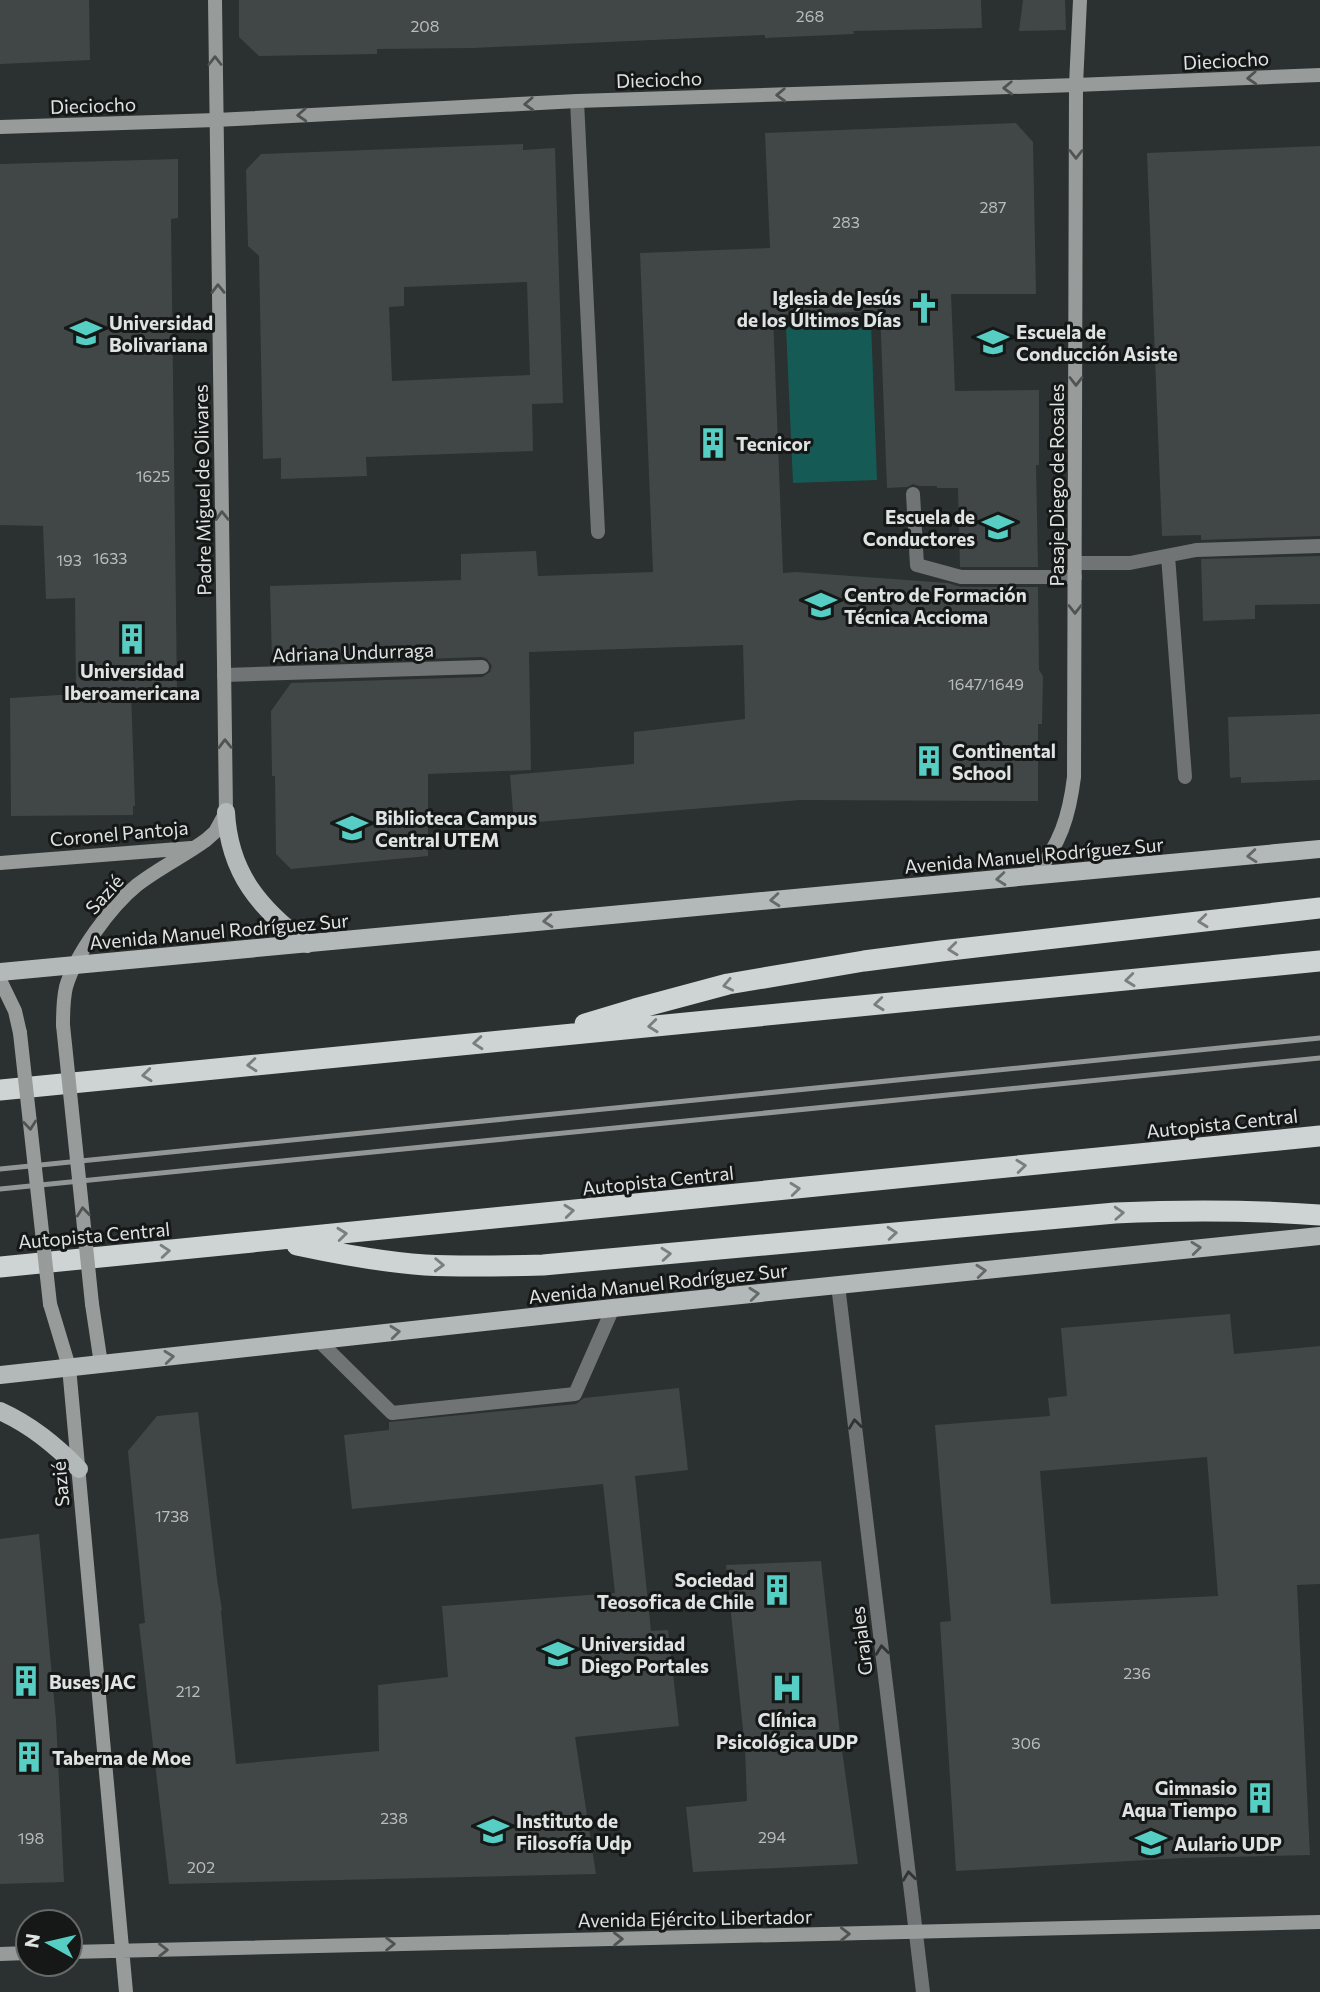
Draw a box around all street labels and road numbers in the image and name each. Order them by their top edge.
street label: Dieciocho [1182,46,1270,74]
street label: Dieciocho [616,66,702,92]
street label: Dieciocho [50,92,136,118]
street label: Padre Miguel de Olivares [189,384,215,596]
street label: Pasaje Diego de Rosales [1045,384,1068,586]
street label: Adriana Undurraga [272,638,434,666]
street label: Coronel Pantoja [49,815,189,851]
street label: Avenida Manuel Rodríguez Sur [903,832,1165,878]
street label: Sazié [80,869,128,919]
street label: Avenida Manuel Rodríguez Sur [88,908,350,954]
street label: Autopista Central [1145,1104,1299,1142]
street label: Autopista Central [581,1161,735,1199]
street label: Autopista Central [17,1217,171,1253]
street label: Avenida Manuel Rodríguez Sur [527,1258,789,1308]
street label: Sazié [47,1460,73,1508]
street label: Grajales [845,1605,877,1677]
street label: Avenida Ejército Libertador [577,1904,813,1932]

